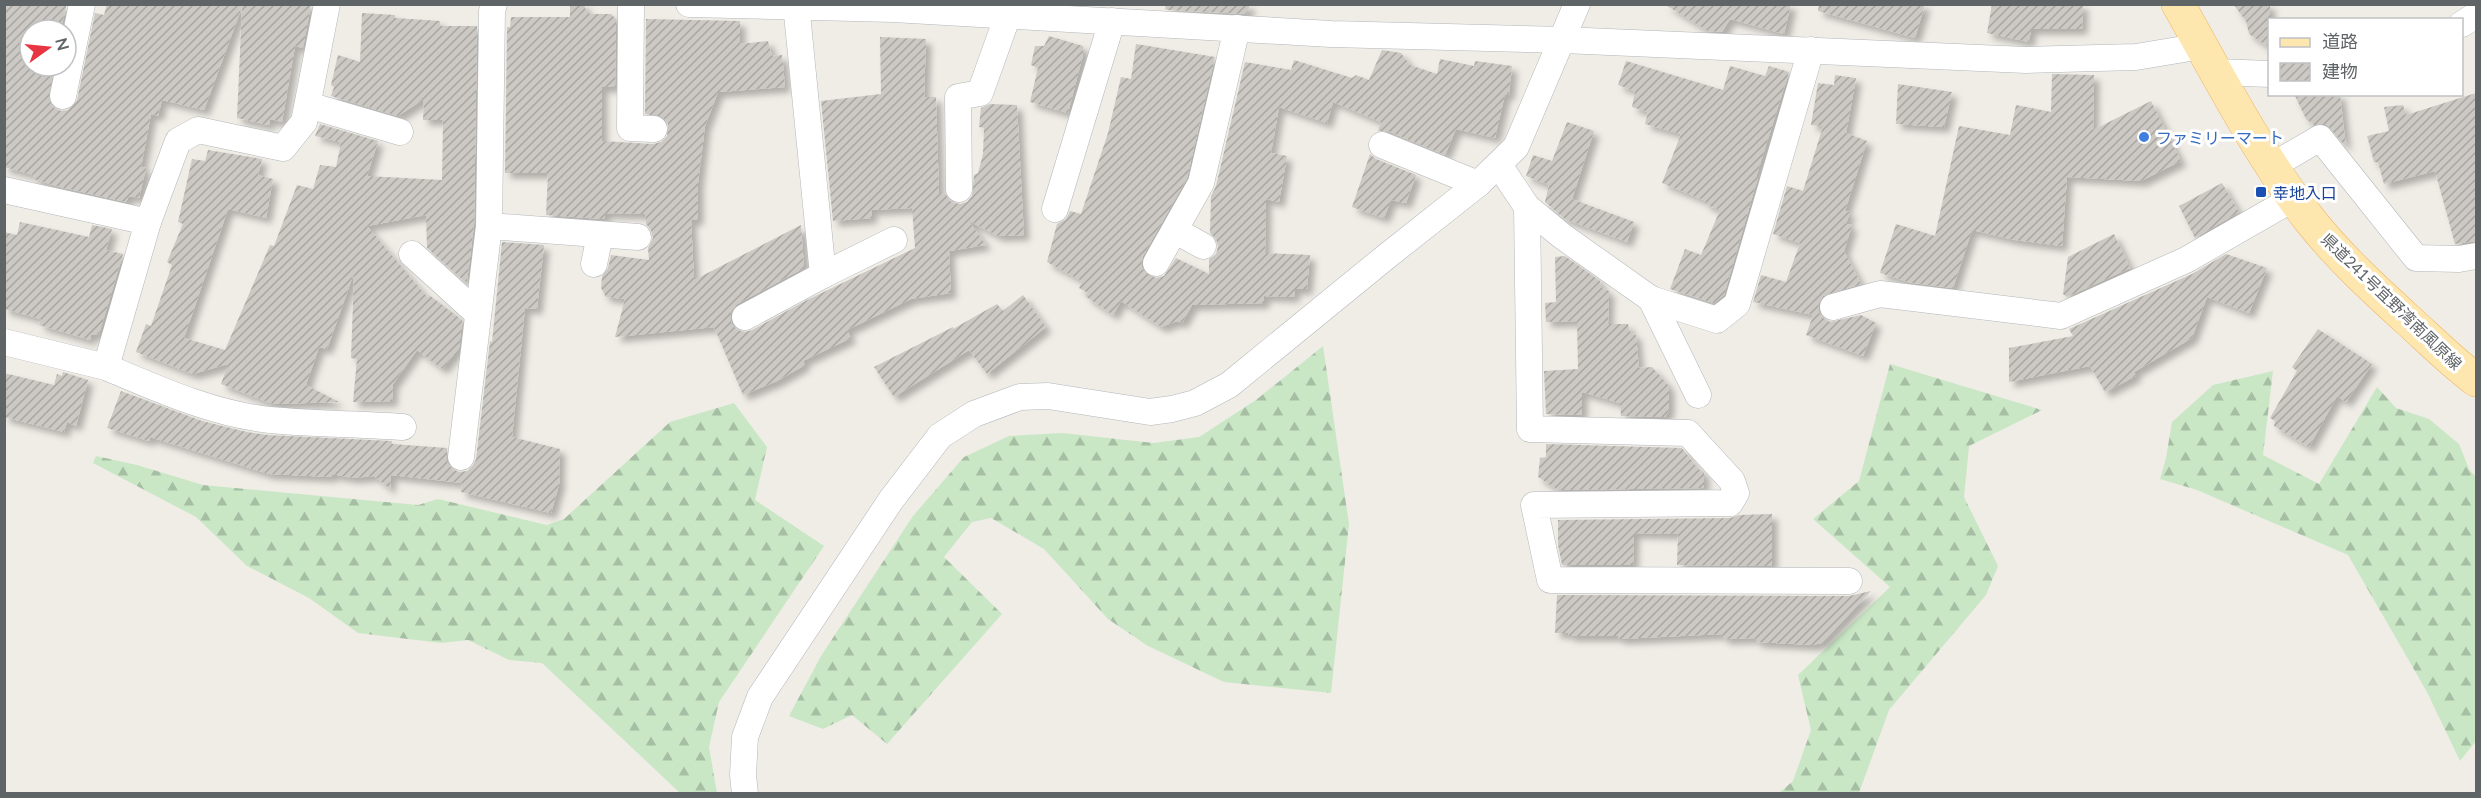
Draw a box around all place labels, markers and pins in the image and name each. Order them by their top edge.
place label: ファミリーマート [2156,128,2284,147]
marker: ファミリーマート [2137,130,2151,144]
place label: 幸地入口 [2273,183,2337,202]
marker: 幸地入口 [2254,185,2268,199]

